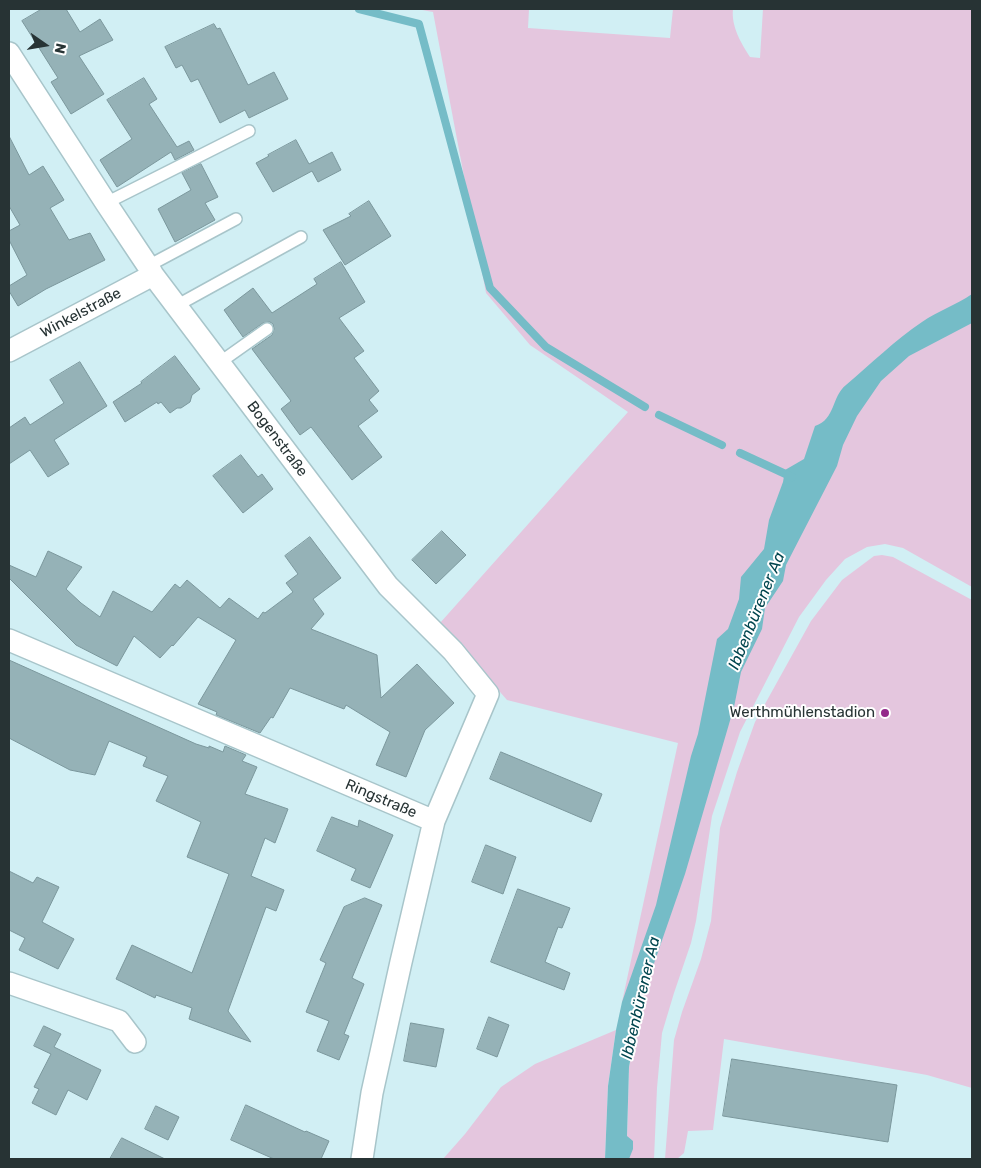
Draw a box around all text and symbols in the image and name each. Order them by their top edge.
north arrow [20,20,70,70]
text: N [51,42,70,55]
street label: Winkelstraße [38,284,124,342]
street label: Bogenstraße [243,398,311,480]
water label: Ibbenbürener Aa [725,549,789,673]
place label: Werthmühlenstadion [730,704,875,722]
marker: Werthmühlenstadion [879,707,891,719]
street label: Ringstraße [342,776,420,822]
water label: Ibbenbürener Aa [618,935,664,1061]

